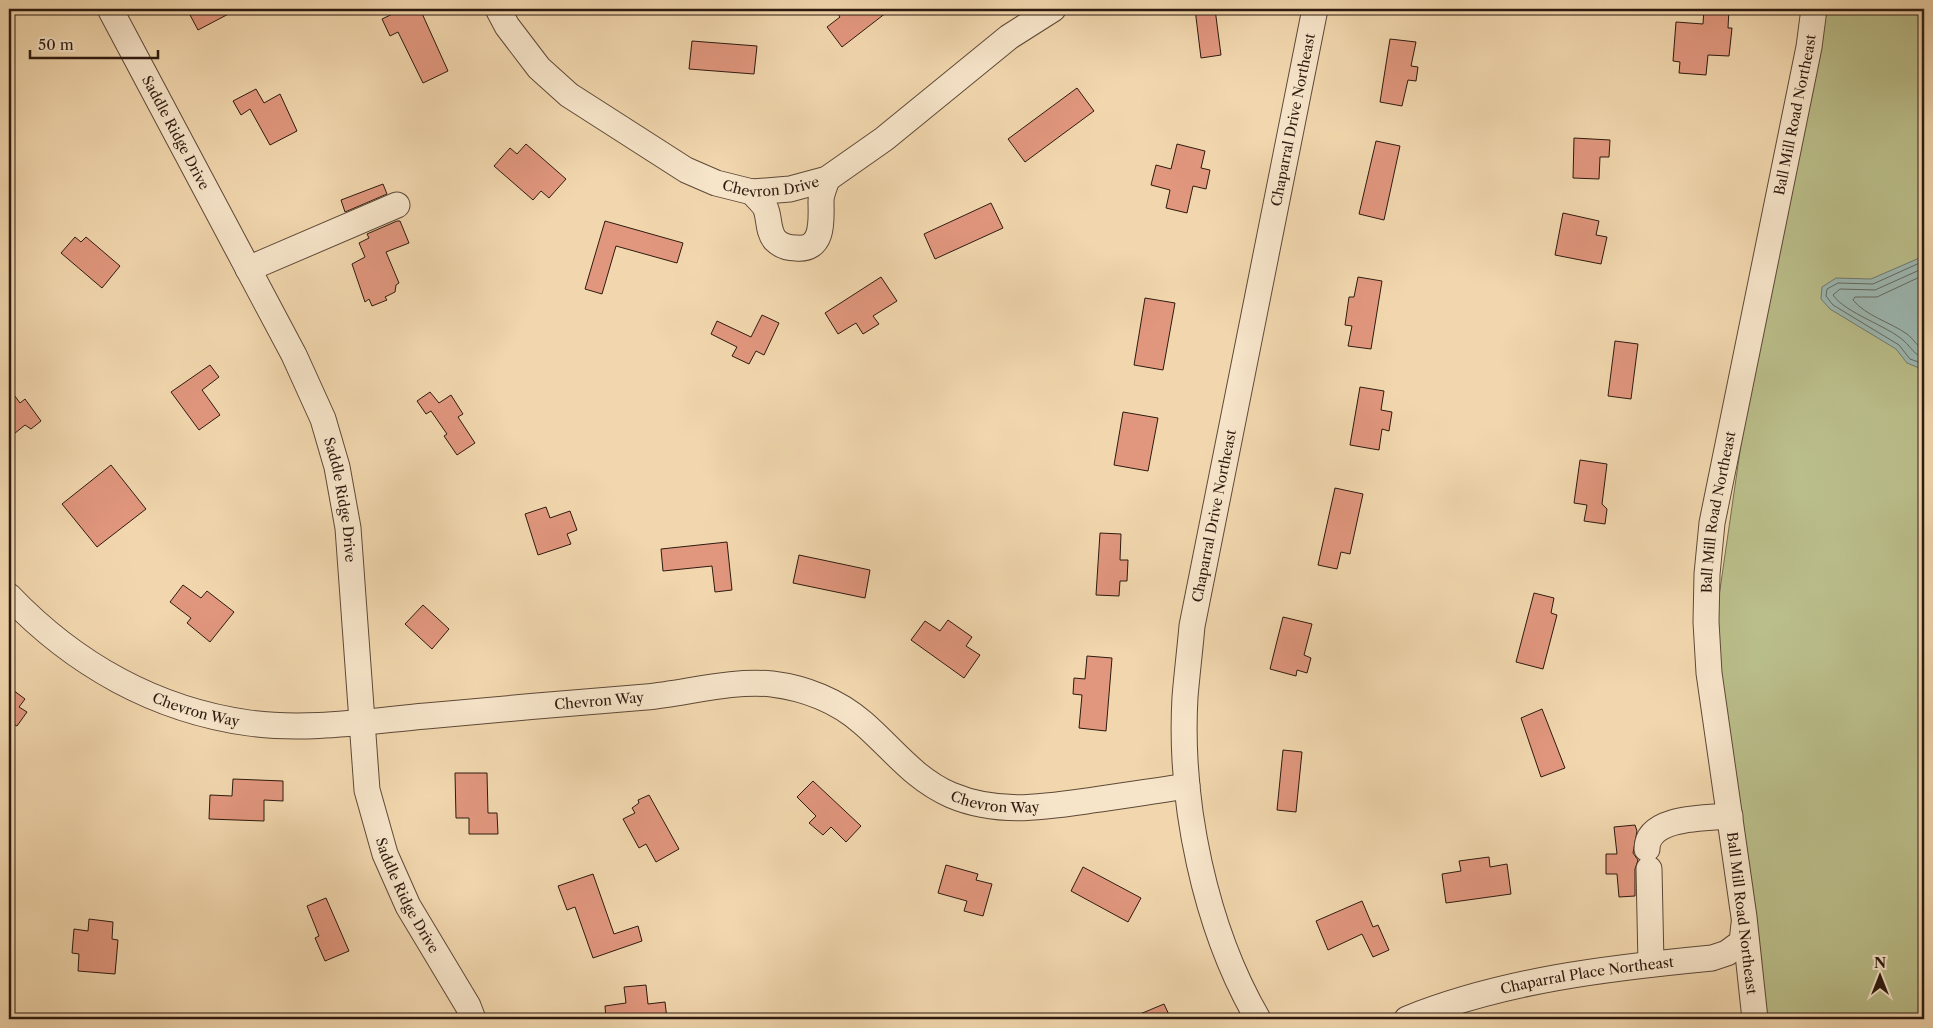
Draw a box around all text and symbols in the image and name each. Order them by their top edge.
scale bar [30,28,158,60]
street label: Chaparral Drive Northeast [1267,32,1319,208]
street label: Ball Mill Road Northeast [1770,33,1820,197]
text: 50 m [38,35,74,54]
street label: Saddle Ridge Drive [138,72,214,193]
street label: Chevron Drive [721,173,821,201]
street label: Chaparral Drive Northeast [1188,428,1240,604]
street label: Ball Mill Road Northeast [1698,430,1739,593]
street label: Saddle Ridge Drive [320,435,359,563]
street label: Chevron Way [150,688,241,730]
street label: Chevron Way [554,688,645,714]
street label: Chevron Way [948,787,1040,817]
street label: Ball Mill Road Northeast [1723,831,1761,995]
street label: Saddle Ridge Drive [372,835,443,956]
north arrow [1856,950,1906,1000]
street label: Chaparral Place Northeast [1499,953,1675,998]
text: N [1874,954,1886,972]

